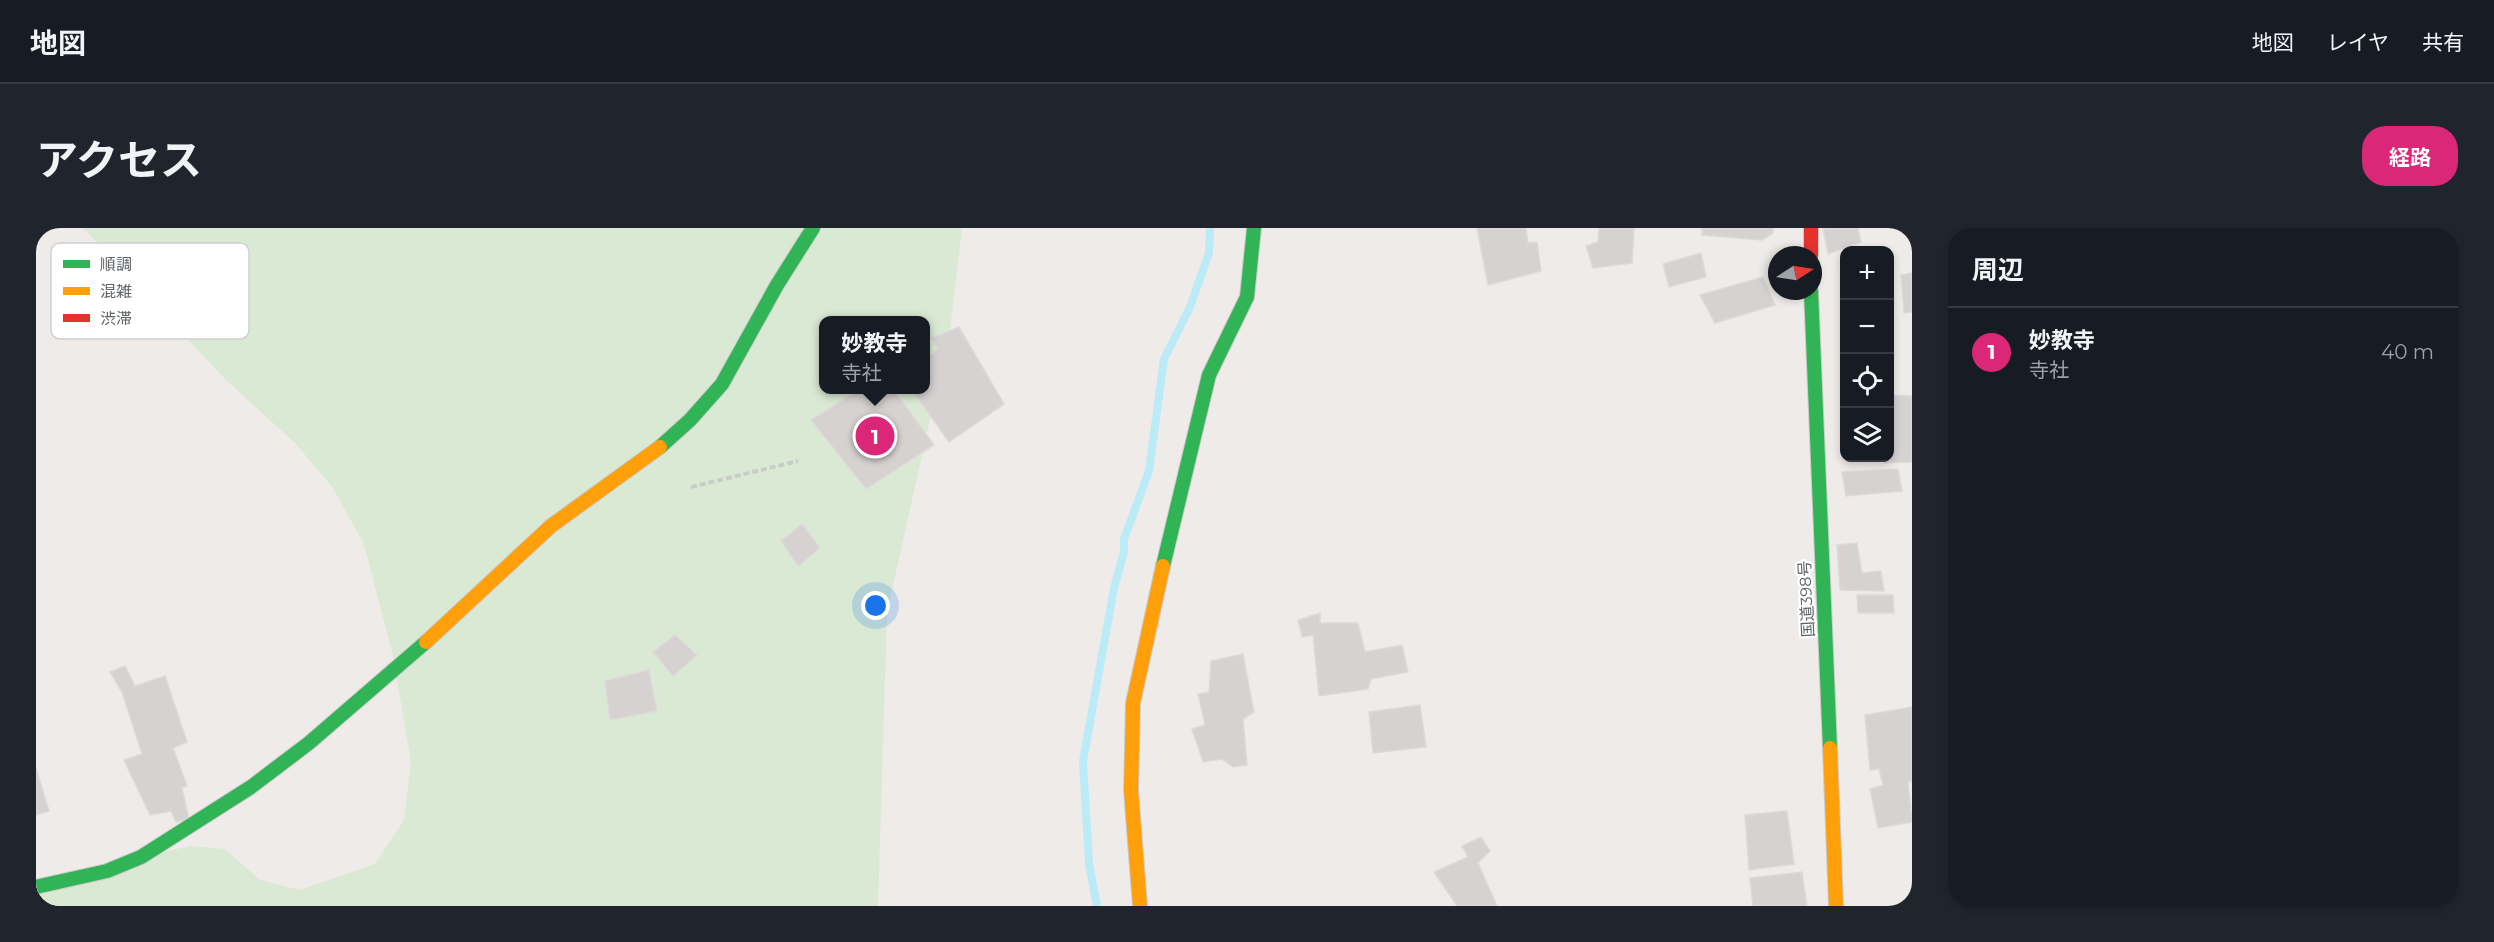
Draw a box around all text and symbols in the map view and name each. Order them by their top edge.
text: 地図 [30,26,86,60]
text: 地図 [2252,30,2294,55]
text: レイヤ [2327,30,2389,55]
text: 共有 [2422,30,2464,55]
button: 経路 [2362,126,2458,186]
text: アクセス [36,134,202,186]
legend [51,243,249,339]
north arrow [1768,246,1822,300]
map controls [1840,246,1894,462]
button: + [1840,246,1894,300]
text: 周辺 [1972,254,2024,286]
text: 順調 [100,255,132,274]
text: 混雑 [100,282,132,301]
button: − [1840,300,1894,354]
text: 渋滞 [100,309,132,328]
popup [819,316,930,394]
text: 妙教寺 [2029,327,2095,354]
text: 妙教寺 [841,330,908,357]
text: 1 [1988,340,1995,364]
text: 40 m [2381,340,2434,364]
button: locate [1840,354,1894,408]
text: 寺社 [2029,358,2069,382]
text: 寺社 [841,361,881,385]
button: layers [1840,408,1894,462]
pin: 1 [856,414,894,458]
street label: 国道398号 [1795,560,1818,638]
your location [861,591,890,620]

